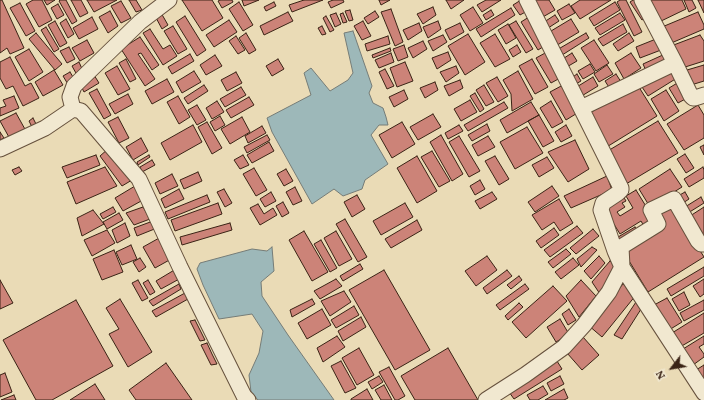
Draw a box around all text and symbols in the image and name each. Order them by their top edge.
north arrow [652,348,692,388]
text: N [653,367,670,382]

